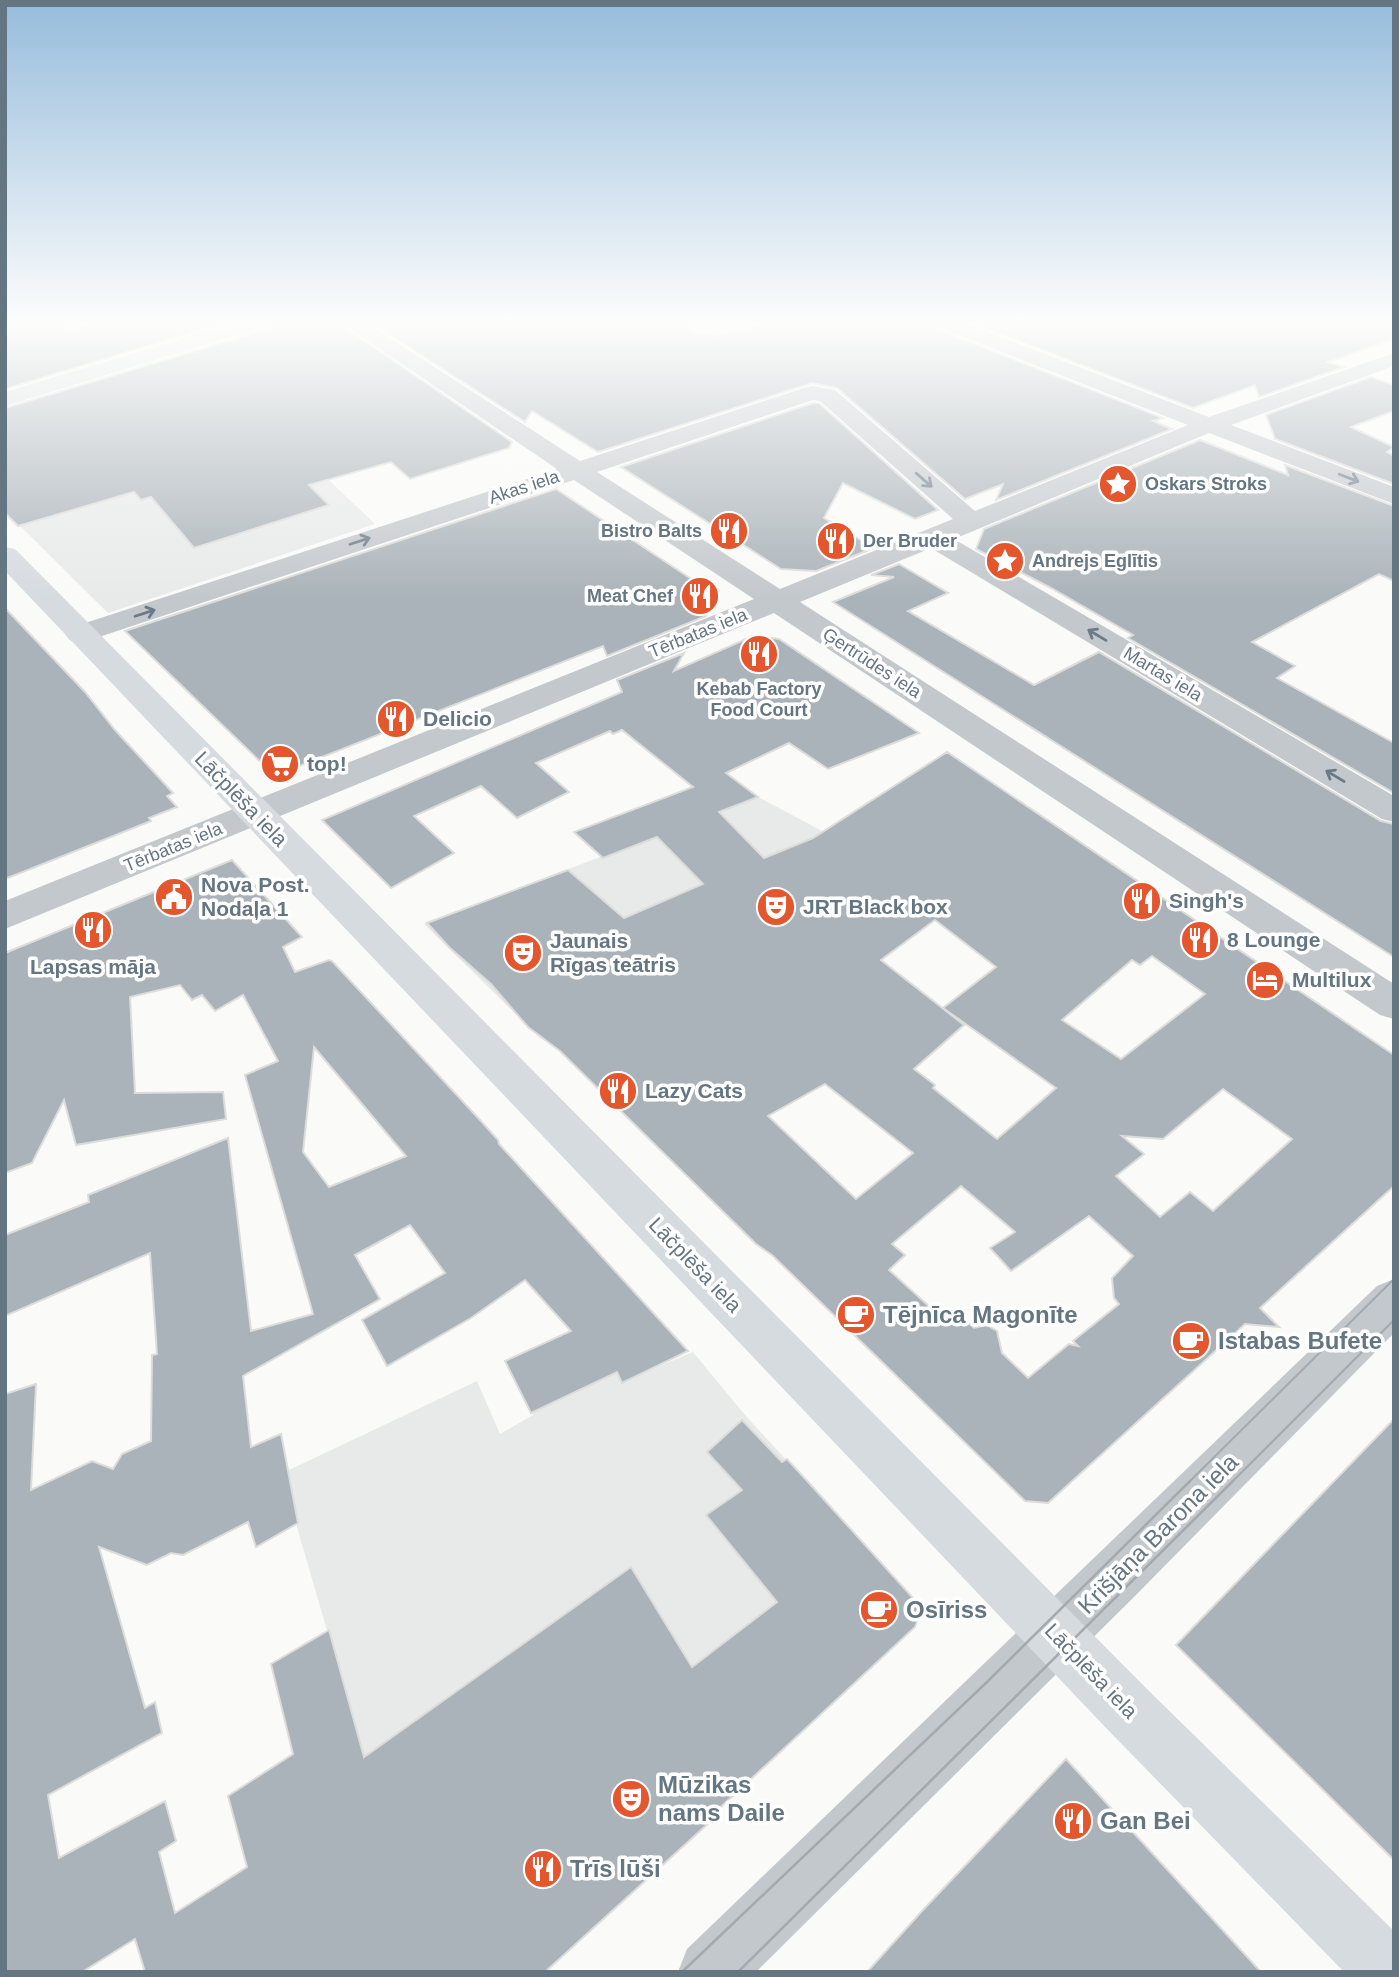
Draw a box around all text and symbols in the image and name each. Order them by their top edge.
place icon: Oskars Stroks [1097,463,1139,505]
street label: Akas iela [486,466,563,508]
one-way arrow [915,472,933,488]
one-way arrow [1337,473,1359,486]
place label: Oskars Stroks [1145,474,1267,494]
restaurant icon: Bistro Balts [708,510,750,552]
restaurant icon: Der Bruder [815,520,857,562]
place label: Bistro Balts [601,521,702,541]
place label: Der Bruder [863,531,957,551]
one-way arrow [349,534,371,546]
place icon: Andrejs Eglītis [984,540,1026,582]
place label: Andrejs Eglītis [1032,551,1158,571]
restaurant icon: Meat Chef [679,575,721,617]
place label: Meat Chef [587,586,674,606]
street label: Tērbatas iela [646,604,751,662]
one-way arrow [133,606,155,618]
street label: Ģertrūdes iela [819,624,926,703]
one-way arrow [1088,628,1108,642]
restaurant icon: Kebab Factory Food Court [738,633,780,675]
street label: Martas iela [1120,643,1207,706]
place label: Kebab Factory Food Court [696,679,822,720]
restaurant icon: Delicio [375,698,417,740]
place label: Delicio [423,707,492,730]
supermarket icon: top! [259,743,301,785]
street label: Lāčplēša iela [191,747,292,851]
place label: top! [307,752,347,775]
one-way arrow [1326,768,1346,782]
street label: Tērbatas iela [121,818,226,876]
place label: Nova Post. Nodaļa 1 [201,873,310,920]
public building icon: Nova Post. Nodaļa 1 [153,876,195,918]
restaurant icon: Singh's [1121,880,1163,922]
theatre icon: JRT Black box [755,886,797,928]
place label: Singh's [1169,889,1244,912]
place label: JRT Black box [803,895,948,918]
restaurant icon: Lapsas māja [72,909,114,951]
restaurant icon: 8 Lounge [1179,919,1221,961]
place label: 8 Lounge [1227,928,1320,951]
place label: Jaunais Rīgas teātris [550,929,676,976]
theatre icon: Jaunais Rīgas teātris [502,932,544,974]
place label: Lapsas māja [30,955,156,978]
hotel icon: Multilux [1244,959,1286,1001]
place label: Multilux [1292,968,1372,991]
restaurant icon: Lazy Cats [597,1070,639,1112]
place label: Lazy Cats [645,1079,743,1102]
street label: Lāčplēša iela [645,1213,746,1317]
cafe icon: Tējnīca Magonīte [835,1294,877,1336]
place label: Tējnīca Magonīte [883,1301,1078,1328]
cafe icon: Istabas Bufete [1170,1320,1212,1362]
place label: Istabas Bufete [1218,1327,1382,1354]
street label: Krišjāņa Barona iela [1072,1448,1244,1619]
cafe icon: Osīriss [858,1589,900,1631]
place label: Osīriss [906,1596,987,1623]
street label: Lāčplēša iela [1041,1619,1142,1723]
place label: Mūzikas nams Daile [658,1771,785,1826]
theatre icon: Mūzikas nams Daile [610,1778,652,1820]
restaurant icon: Gan Bei [1052,1800,1094,1842]
place label: Gan Bei [1100,1807,1191,1834]
restaurant icon: Trīs lūši [522,1848,564,1890]
place label: Trīs lūši [570,1855,661,1882]

